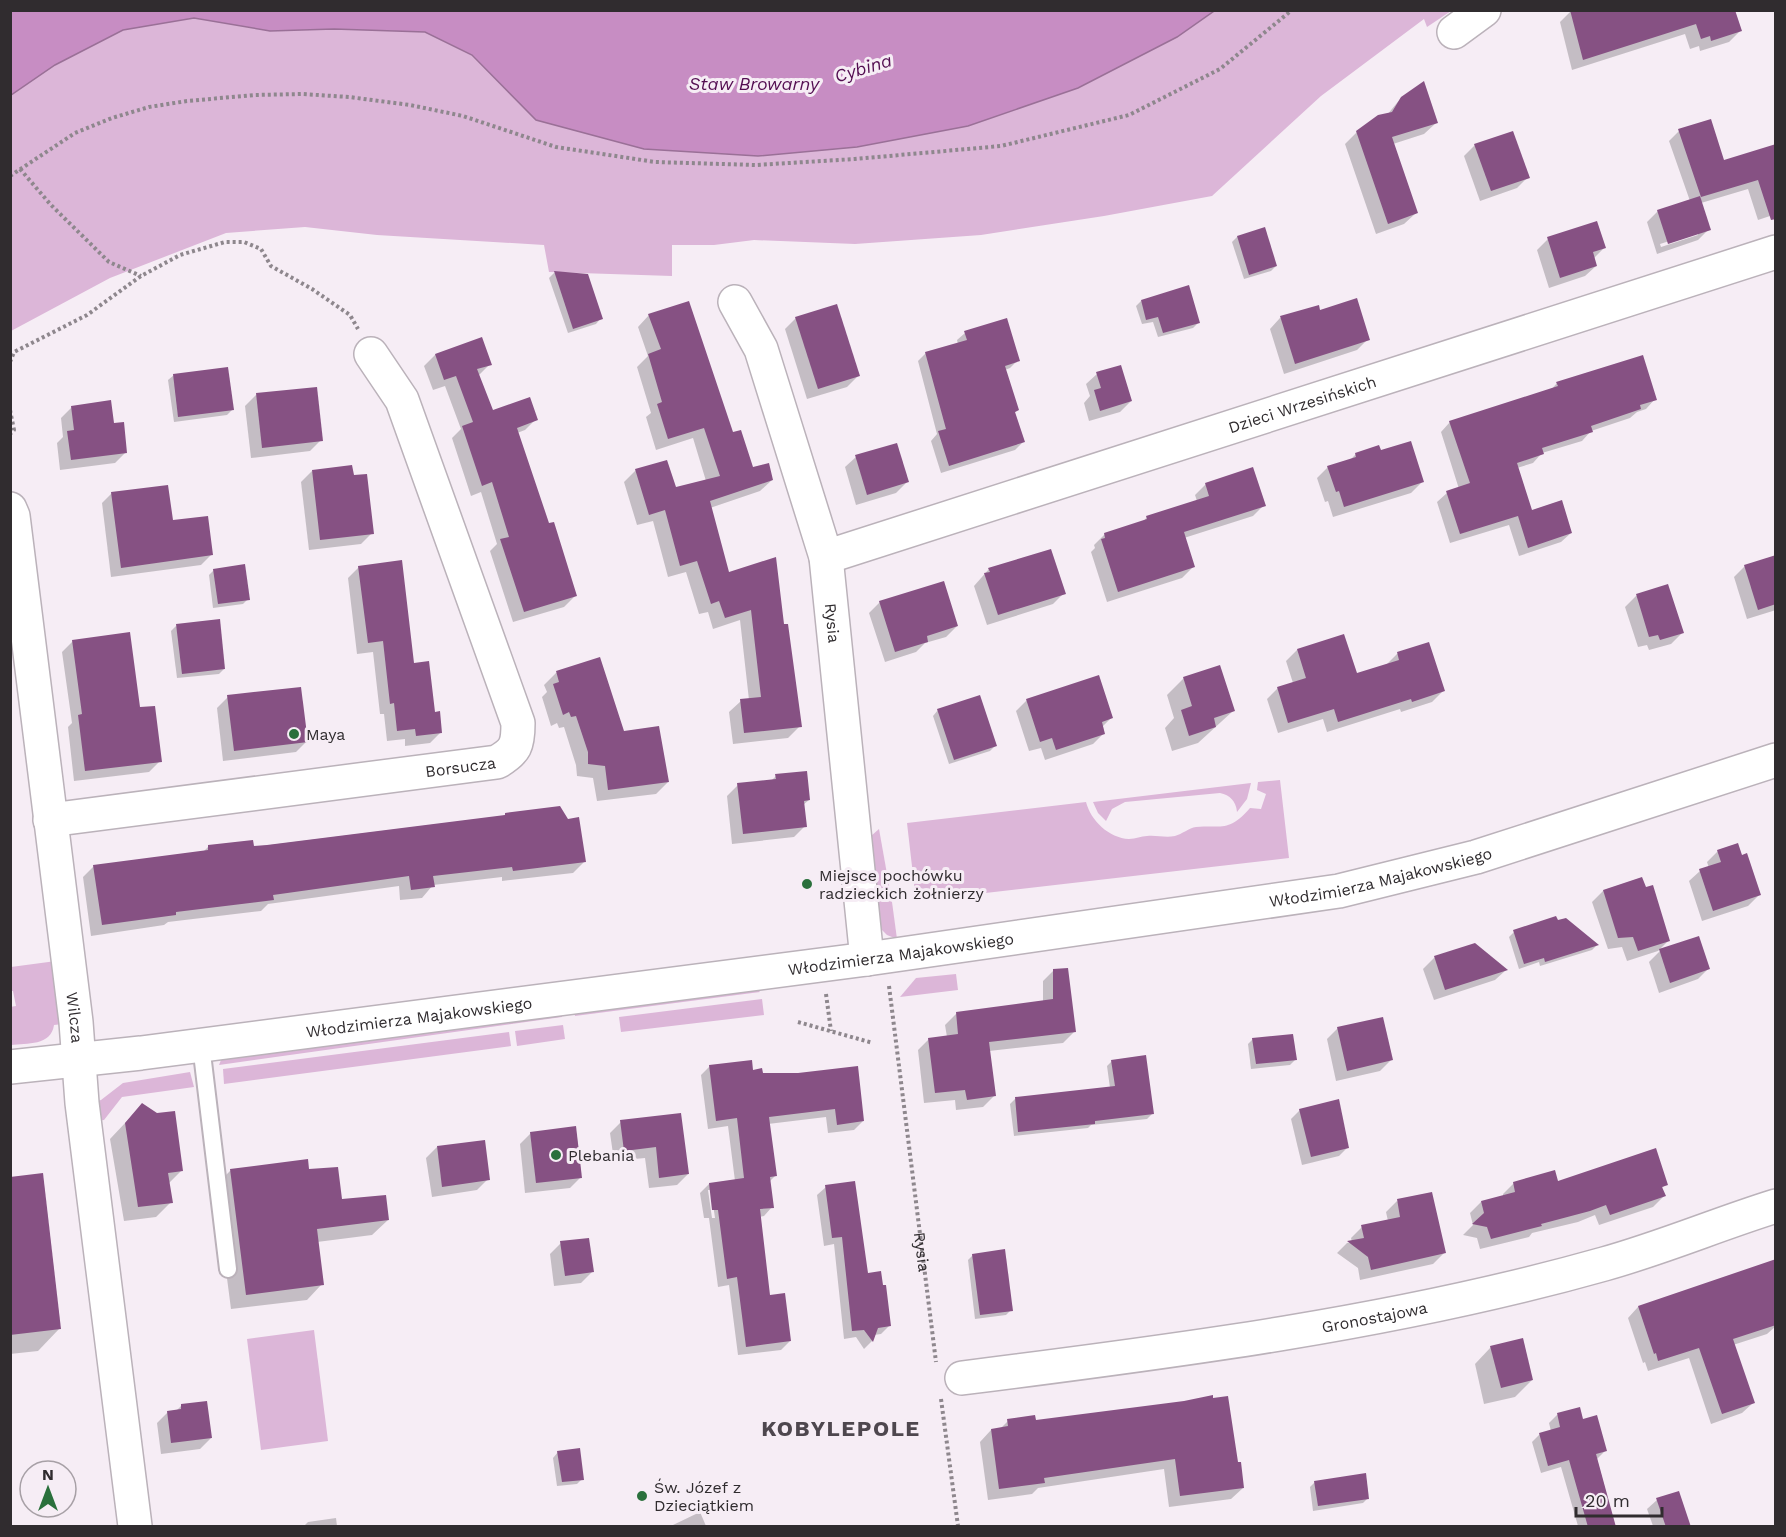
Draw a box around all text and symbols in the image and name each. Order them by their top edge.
water label: Cybina [832,49,894,87]
water label: Staw Browarny [689,73,821,94]
street label: Dzieci Wrzesińskich [1226,372,1378,437]
street label: Rysia [821,602,844,644]
place label: Maya [306,725,345,744]
marker: Maya [287,727,301,741]
street label: Borsucza [424,753,497,781]
street label: Włodzimierza Majakowskiego [1268,843,1494,910]
place label: Miejsce pochówku radzieckich żołnierzy [819,866,984,903]
marker: Miejsce pochówku radzieckich żołnierzy [800,877,814,891]
street label: Włodzimierza Majakowskiego [787,928,1015,979]
street label: Wilcza [63,991,87,1044]
street label: Włodzimierza Majakowskiego [305,993,533,1041]
place label: Plebania [568,1146,634,1165]
marker: Plebania [549,1148,563,1162]
street label: Rysia [910,1231,934,1273]
street label: Gronostajowa [1320,1298,1429,1336]
district label: KOBYLEPOLE [761,1416,921,1441]
north arrow [18,1459,78,1519]
text: N [42,1465,54,1484]
place label: Św. Józef z Dzieciątkiem [654,1478,754,1515]
scale bar [1576,1480,1662,1518]
marker: Św. Józef z Dzieciątkiem [635,1489,649,1503]
text: 20 m [1585,1490,1630,1511]

